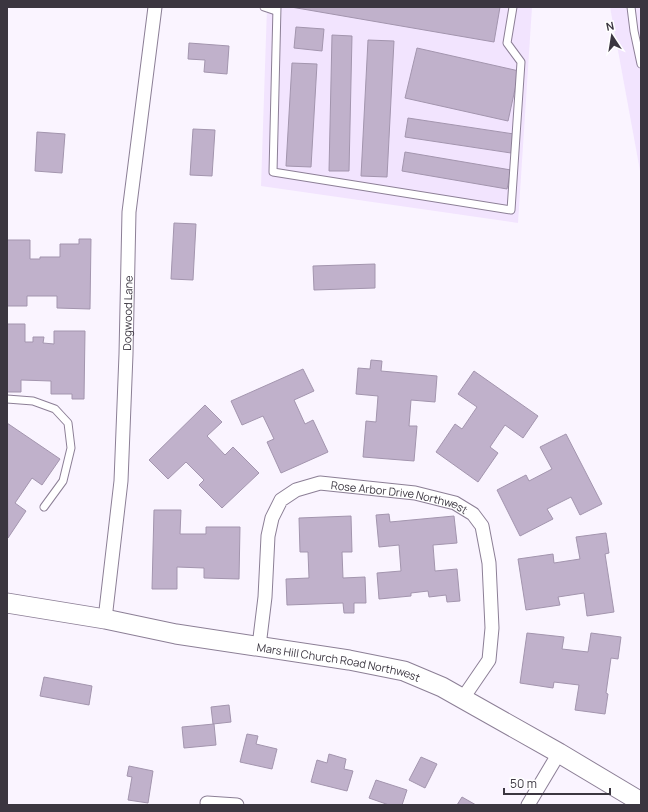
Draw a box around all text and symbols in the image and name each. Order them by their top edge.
north arrow [592,16,632,56]
text: N [604,18,615,34]
street label: Dogwood Lane [119,275,135,351]
street label: Rose Arbor Drive Northwest [330,477,471,517]
street label: Mars Hill Church Road Northwest [256,639,423,685]
scale bar [504,770,610,796]
text: 50 m [510,775,537,792]

